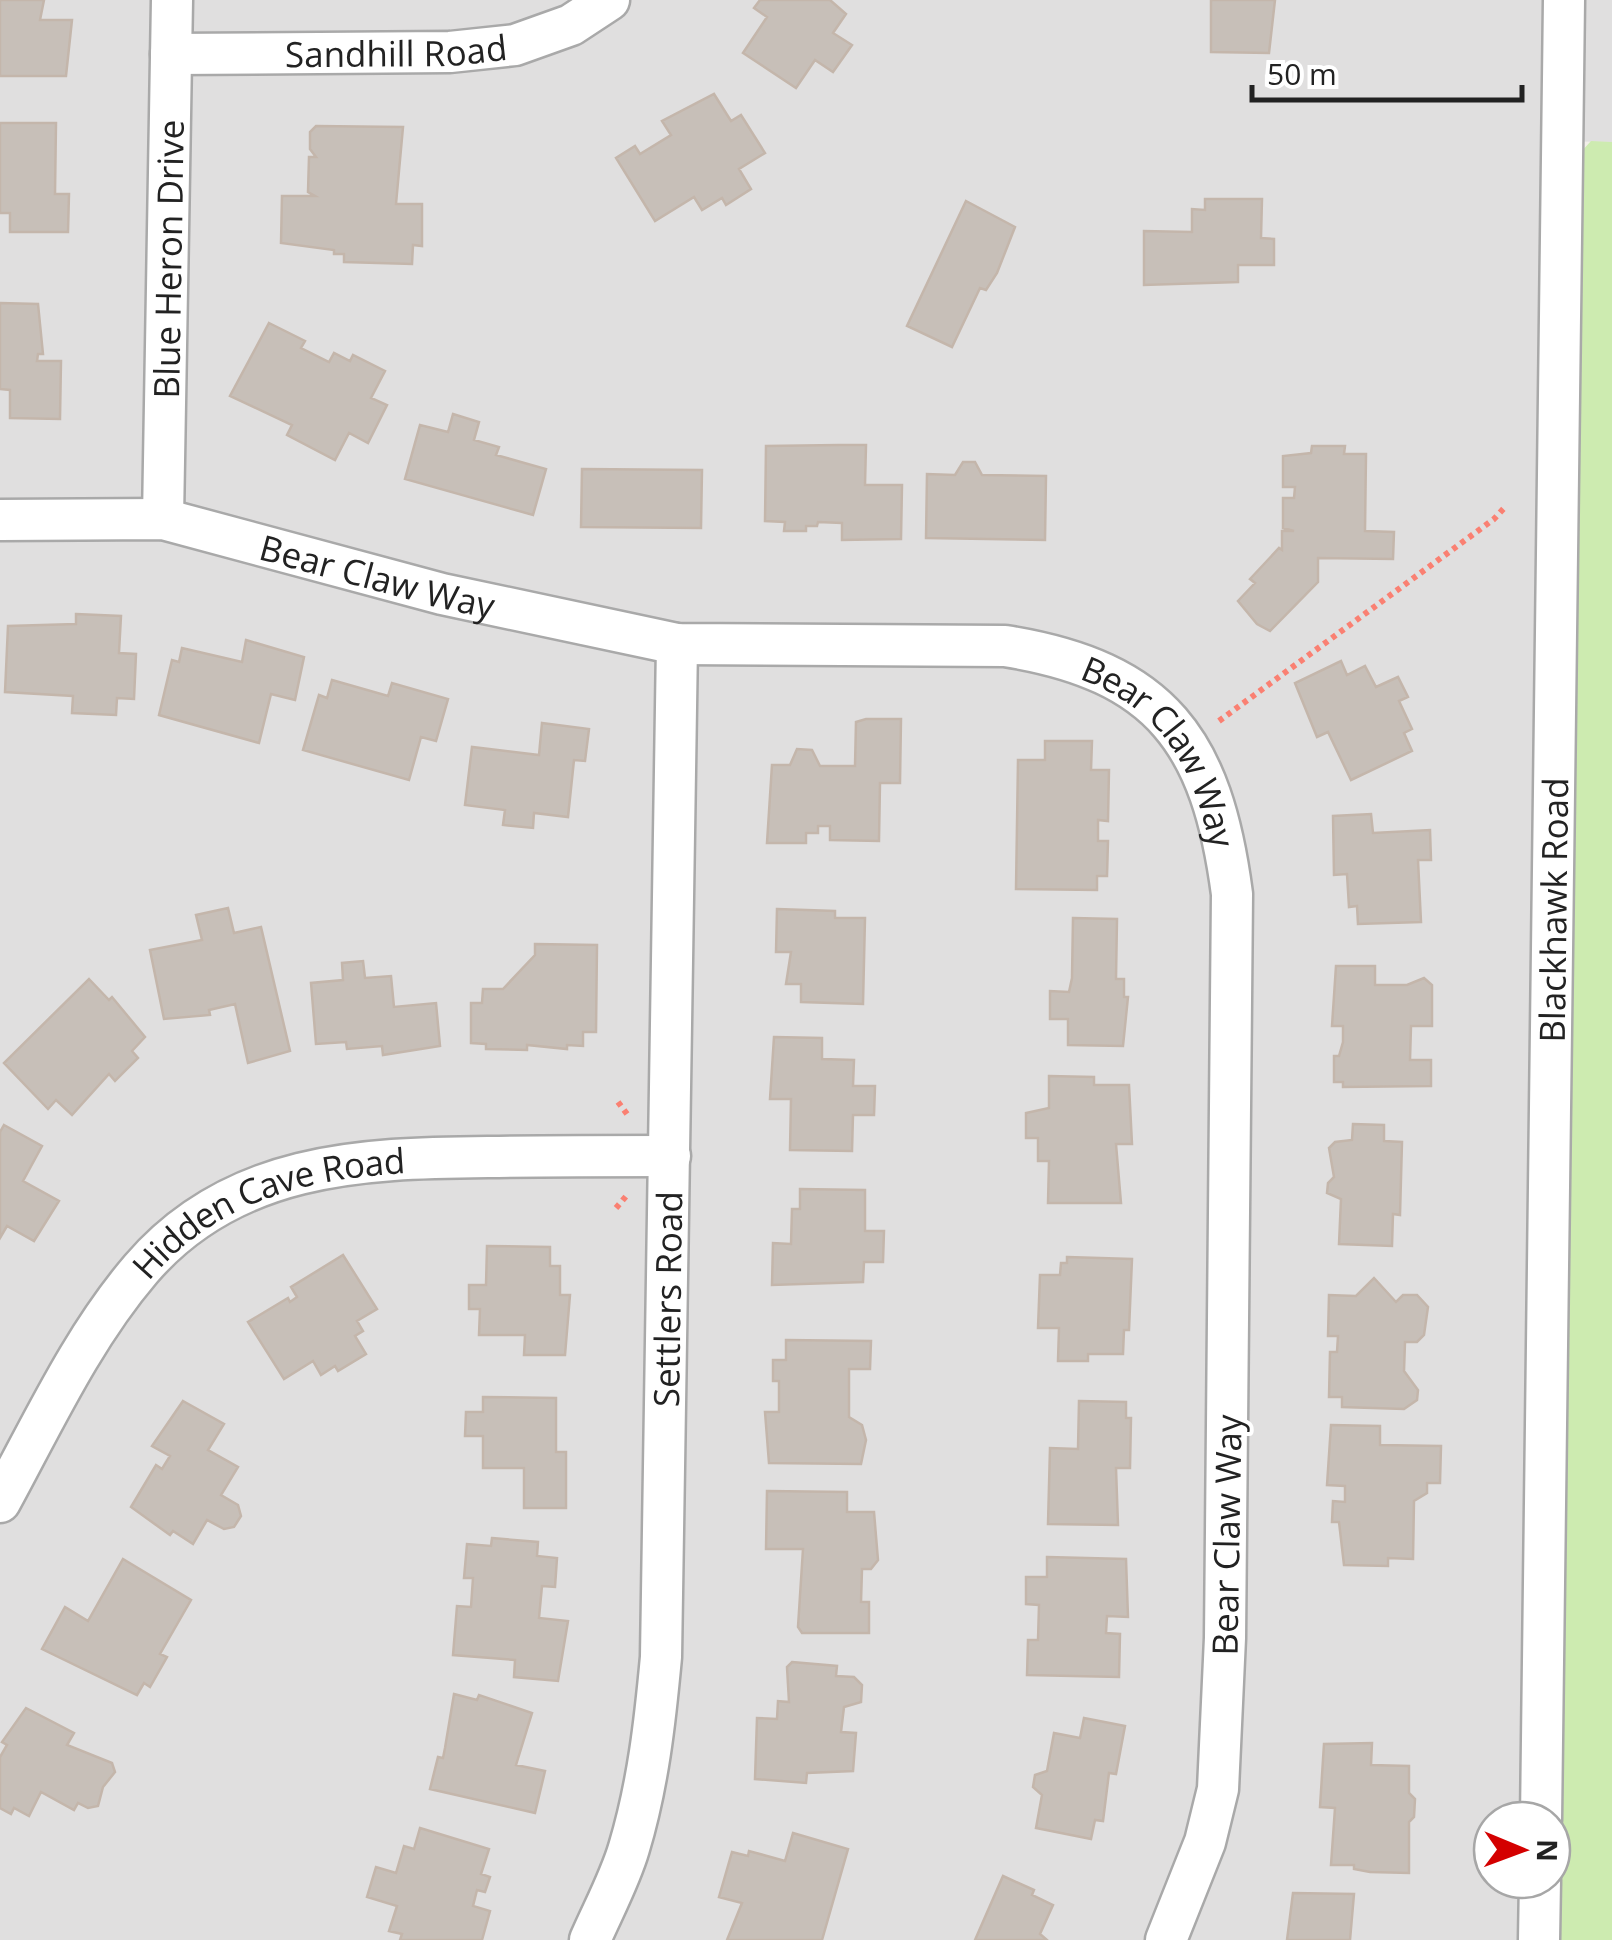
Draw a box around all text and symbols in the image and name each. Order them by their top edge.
street label: Sandhill Road [285,23,509,77]
scale bar [1252,40,1522,102]
text: 50 m [1267,53,1337,94]
street label: Blue Heron Drive [142,119,193,399]
street label: Bear Claw Way [255,523,500,628]
street label: Bear Claw Way [1075,644,1247,852]
street label: Blackhawk Road [1527,777,1578,1043]
street label: Hidden Cave Road [121,1136,407,1288]
street label: Settlers Road [641,1191,692,1407]
street label: Bear Claw Way [1200,1414,1252,1656]
north arrow [1472,1800,1572,1900]
text: N [1529,1839,1567,1862]

